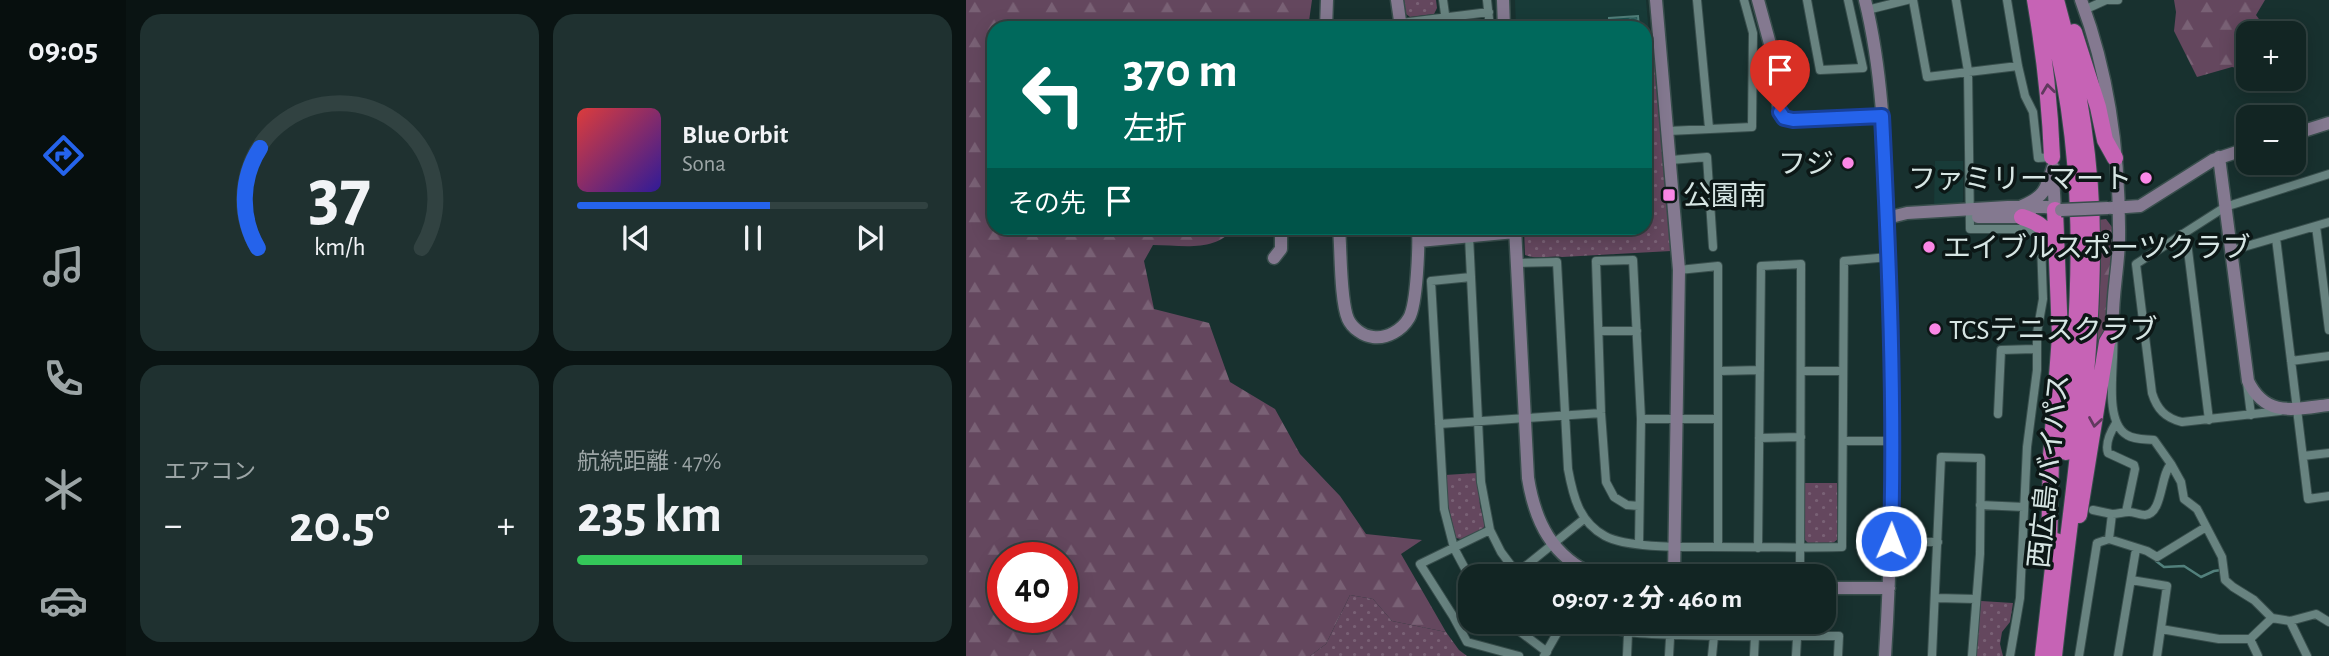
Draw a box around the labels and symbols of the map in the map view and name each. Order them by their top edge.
pin [1750,40,1810,112]
one-way arrow [2040,83,2055,95]
place label: フジ [1778,150,1834,179]
marker: フジ [1840,155,1856,171]
place label: ファミリーマート [1908,166,2132,194]
marker: ファミリーマート [2138,170,2154,186]
place label: 公園南 [1683,181,1767,211]
marker: 公園南 [1661,187,1677,203]
place label: エイブルスポーツクラブ [1943,233,2250,263]
marker: エイブルスポーツクラブ [1921,239,1937,255]
place label: TCSテニスクラブ [1949,315,2157,345]
marker: TCSテニスクラブ [1927,321,1943,337]
street label: 西広島バイパス [2024,372,2074,570]
one-way arrow [2088,416,2103,428]
position arrow [1854,504,1928,578]
speed limit sign: 40 [987,542,1078,633]

